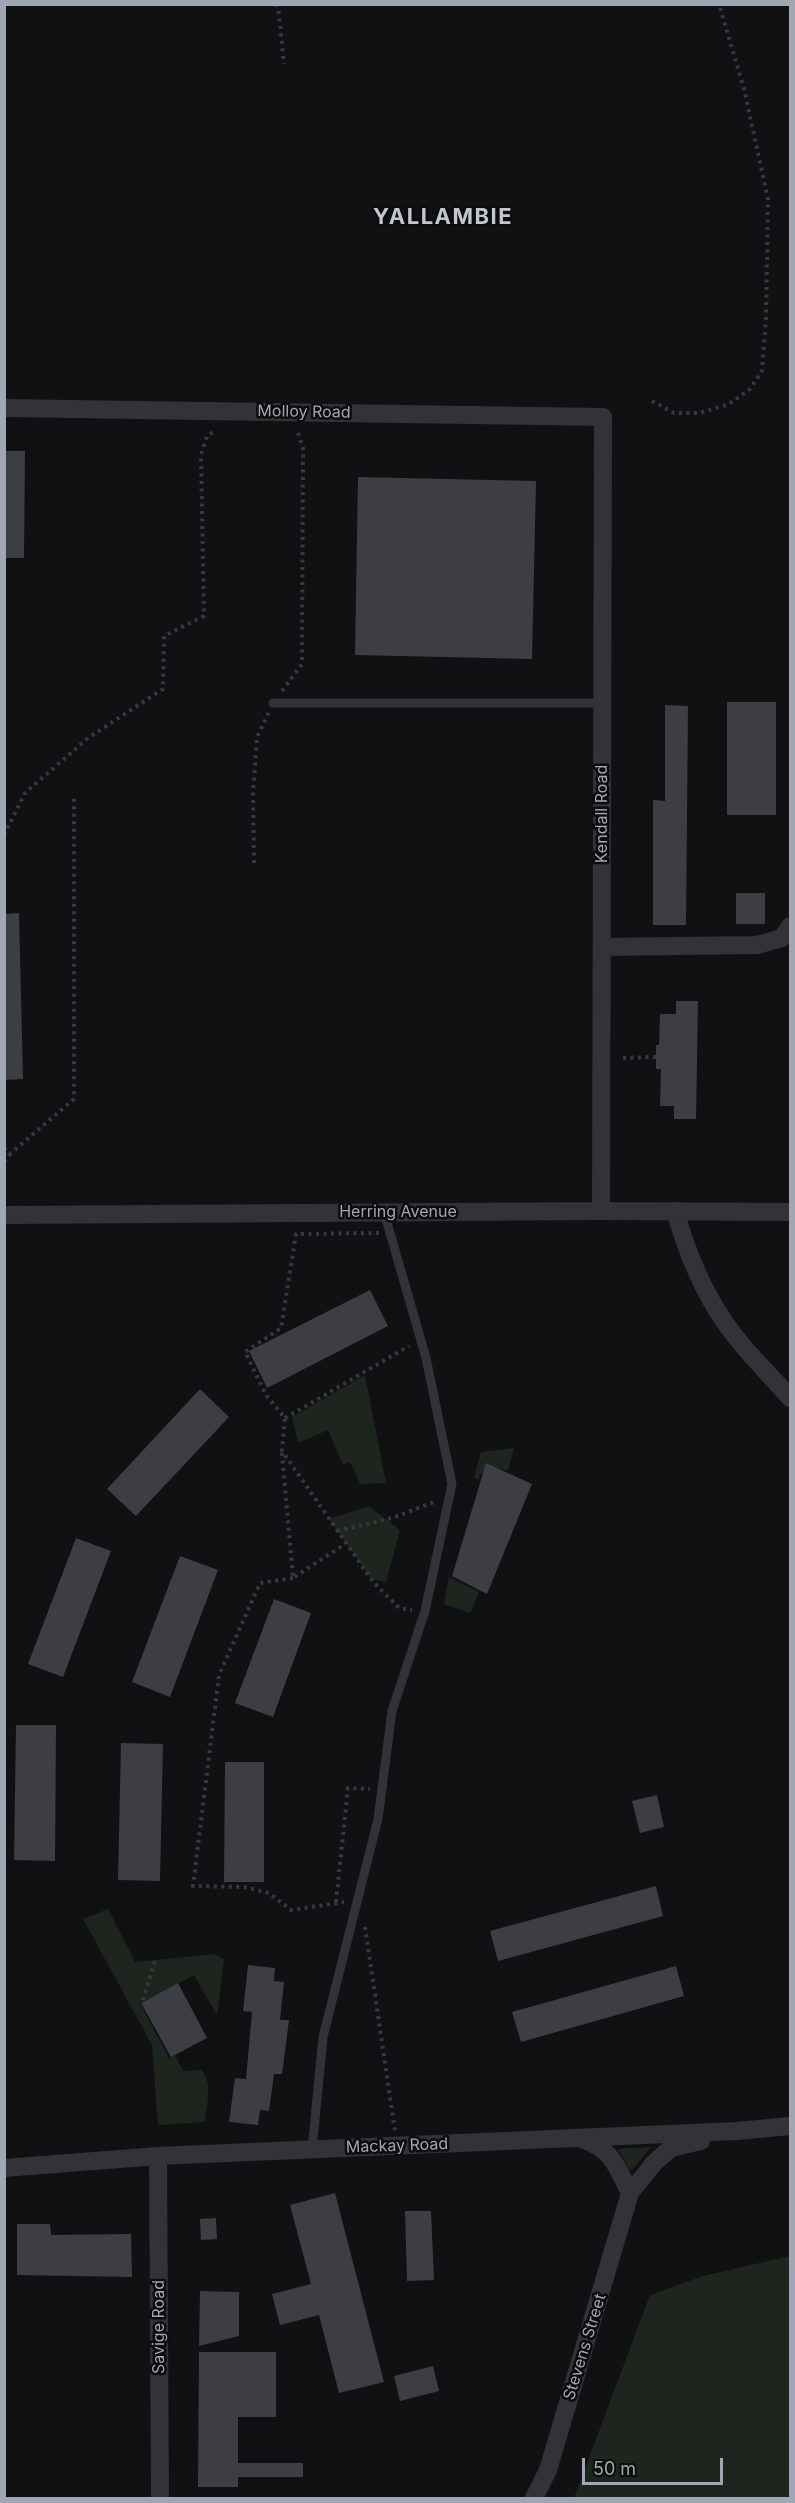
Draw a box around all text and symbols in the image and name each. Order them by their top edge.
district label: YALLAMBIE [373,204,513,230]
street label: Molloy Road [257,402,351,422]
street label: Kendall Road [592,765,612,863]
street label: Herring Avenue [339,1202,457,1222]
street label: Mackay Road [346,2135,448,2157]
street label: Savige Road [149,2280,169,2374]
street label: Stevens Street [560,2292,610,2402]
scale bar [585,2446,726,2484]
text: 50 m [593,2458,636,2479]

